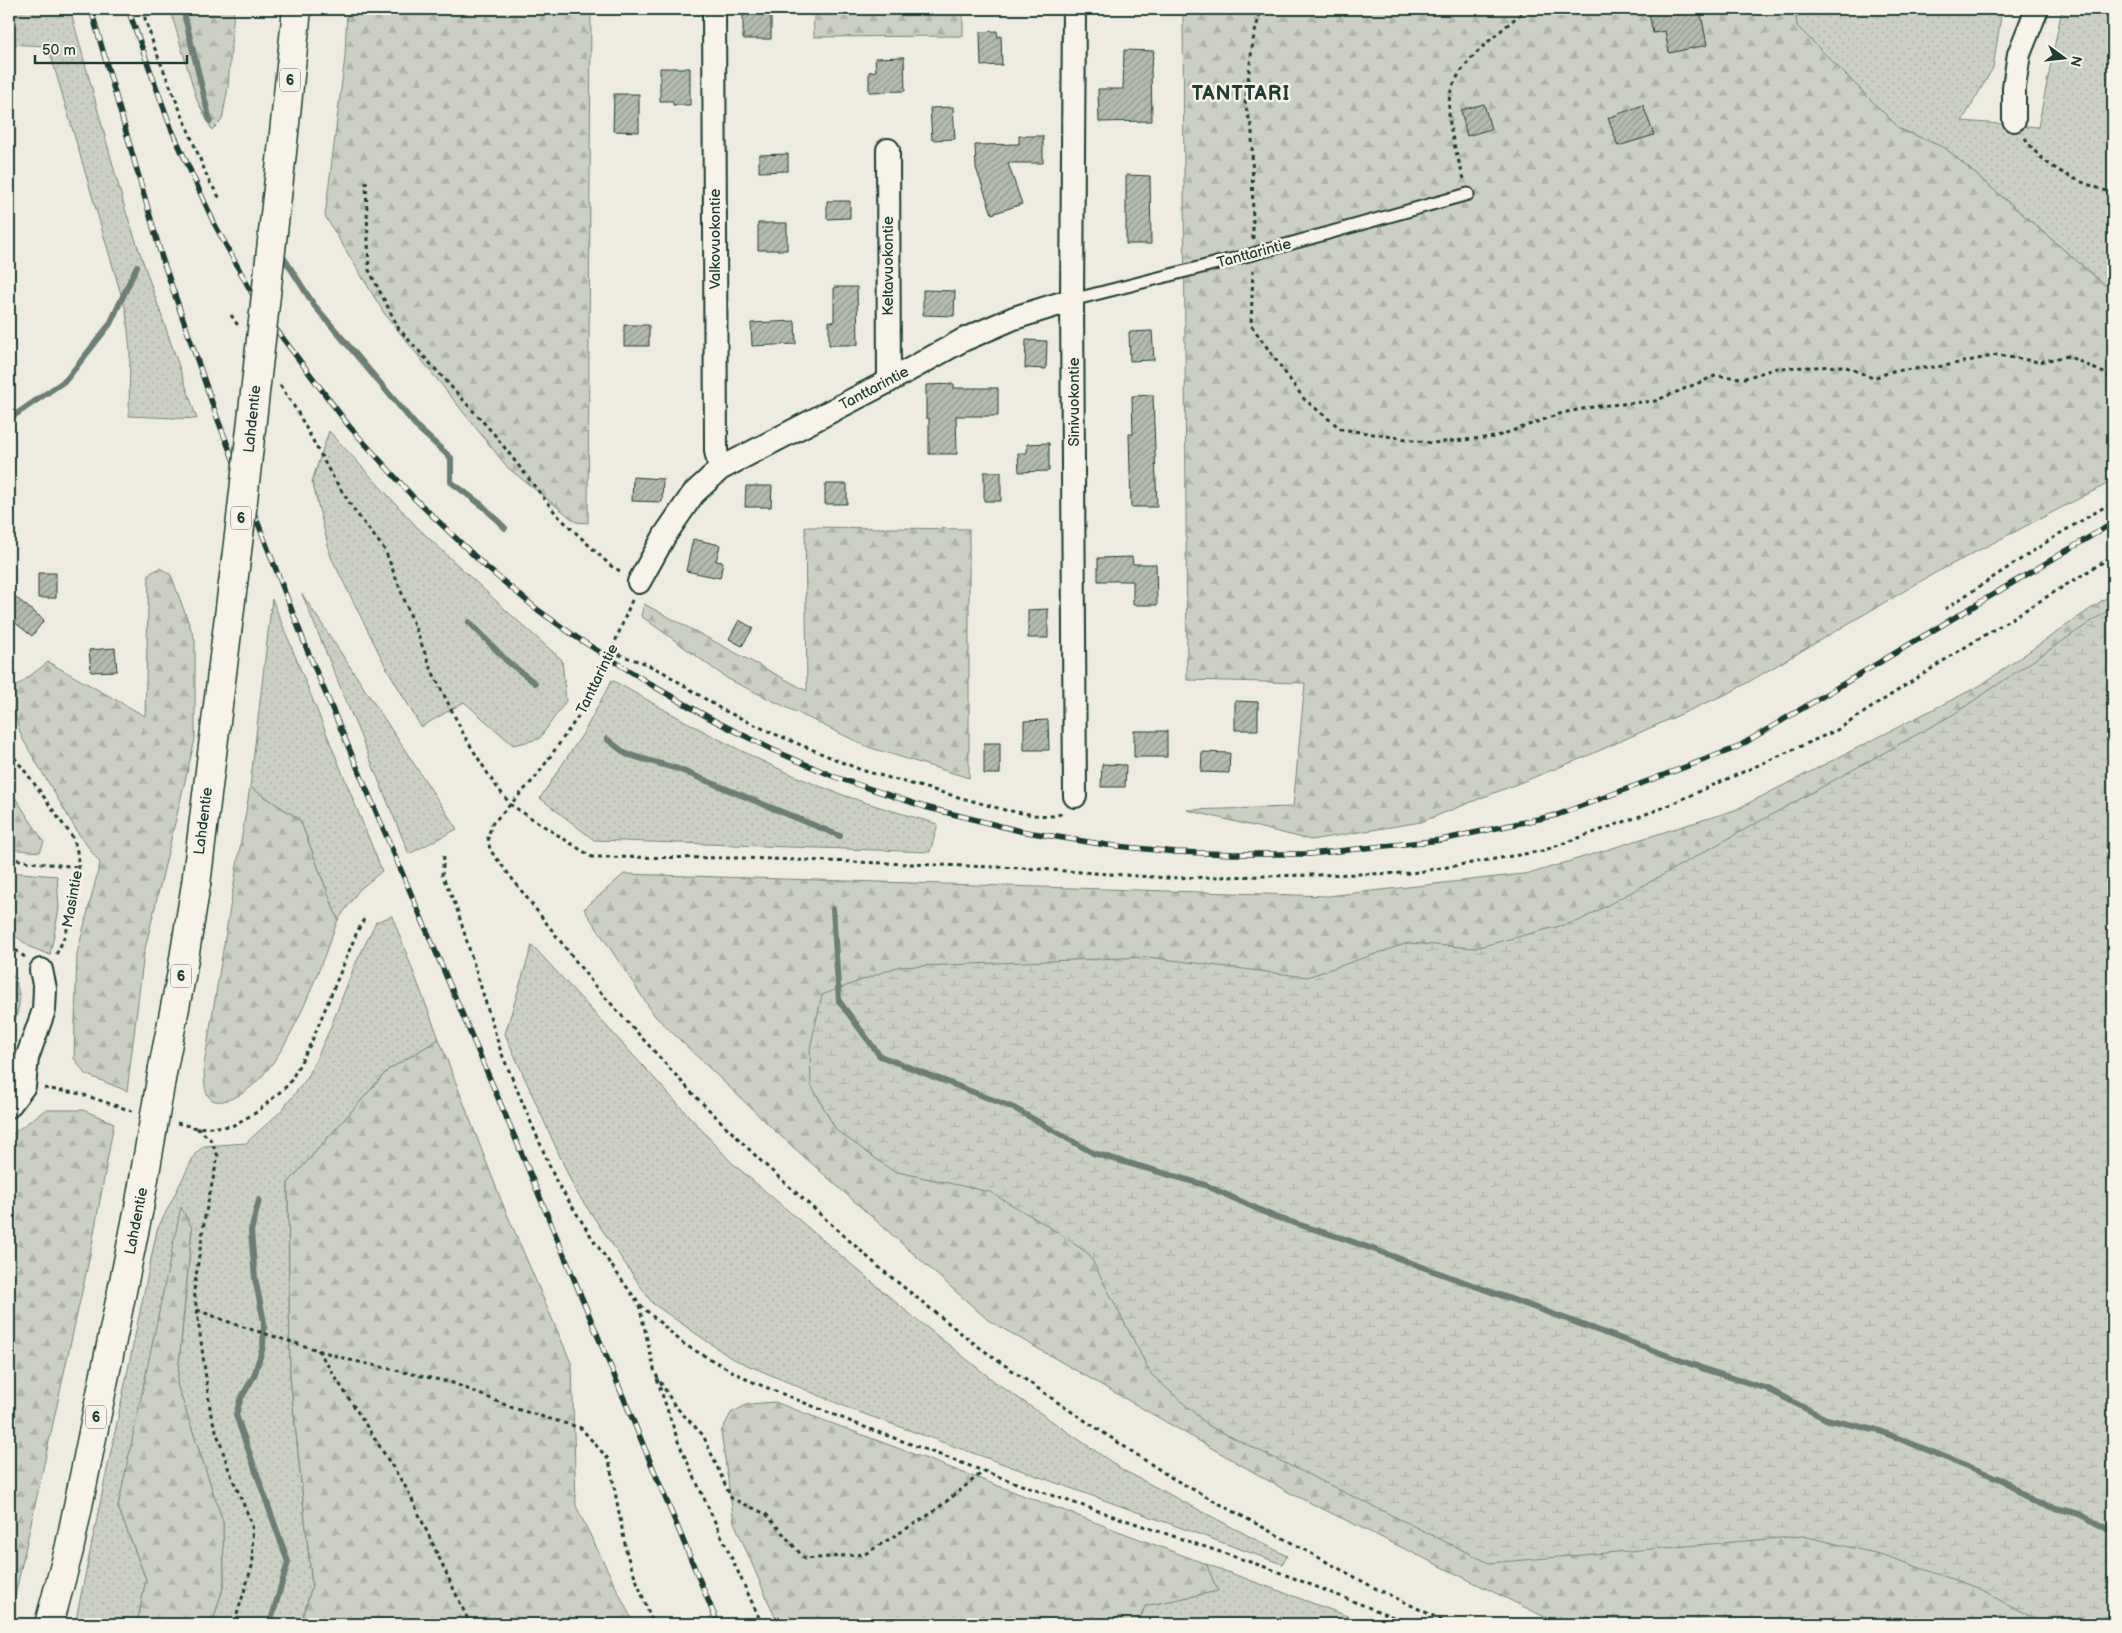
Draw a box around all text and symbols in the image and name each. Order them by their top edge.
scale bar [35,32,188,64]
north arrow [2040,32,2090,82]
text: 50 m [42,41,76,60]
text: N [2067,54,2086,69]
road number: 6 [280,68,300,92]
district label: TANTTARI [1192,82,1290,106]
street label: Valkovuokontie [706,189,725,289]
street label: Keltavuokontie [879,216,898,316]
street label: Tanttarintie [1215,234,1293,273]
street label: Sinivuokontie [1065,357,1084,447]
street label: Tanttarintie [836,362,912,415]
street label: Lahdentie [239,384,266,454]
road number: 6 [231,506,251,530]
street label: Tanttarintie [572,641,623,718]
street label: Lahdentie [190,786,217,856]
street label: Masintie [58,869,87,929]
road number: 6 [171,964,191,988]
street label: Lahdentie [121,1186,152,1256]
road number: 6 [86,1405,106,1428]

